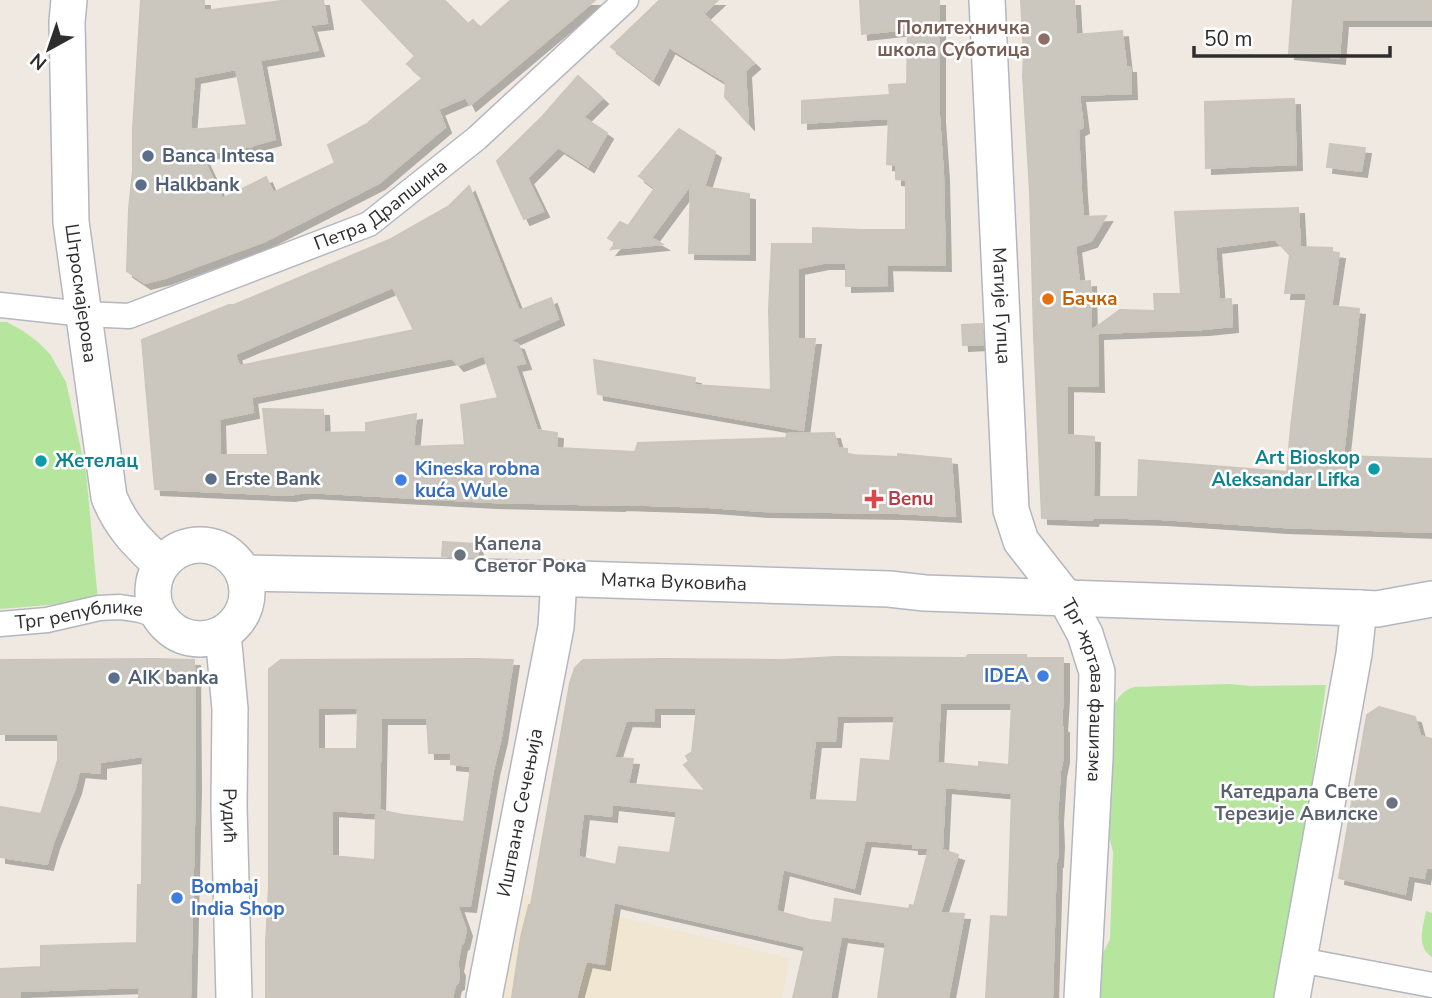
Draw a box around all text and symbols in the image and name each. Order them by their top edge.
north arrow [14,14,84,84]
scale bar [1194,14,1390,58]
place label: Политехничка школа Суботица [877,15,1030,63]
text: 50 m [1204,25,1253,53]
marker: Политехничка школа Суботица [1036,31,1052,47]
text: N [25,47,53,76]
place label: Banca Intesa [162,143,275,169]
marker: Banca Intesa [140,148,156,164]
street label: Петра Драпшина [310,154,453,257]
place label: Halkbank [155,172,240,198]
marker: Halkbank [133,177,149,193]
street label: Штросмајерова [58,222,103,364]
street label: Матије Гупца [986,247,1017,365]
place label: Бачка [1062,286,1118,312]
marker: Бачка [1040,291,1056,307]
place label: Art Bioskop Aleksandar Lifka [1211,445,1360,493]
place label: Жетелац [55,448,138,474]
marker: Жетелац [33,453,49,469]
place label: Kineska robna kuća Wule [415,456,540,504]
marker: Art Bioskop Aleksandar Lifka [1366,461,1382,477]
place label: Erste Bank [225,466,321,492]
marker: Erste Bank [203,471,219,487]
marker: Kineska robna kuća Wule [393,472,409,488]
place label: Benu [888,486,934,512]
marker: Benu [866,491,882,507]
place label: Капела Светог Рока [474,531,587,579]
marker: Капела Светог Рока [452,547,468,563]
street label: Матка Вуковића [600,567,747,597]
street label: Трг републике [14,594,145,636]
street label: Трг жртава фашизма [1055,594,1110,783]
place label: IDEA [984,663,1030,689]
place label: AIK banka [128,665,219,691]
marker: IDEA [1035,668,1051,684]
marker: AIK banka [106,670,122,686]
street label: Иштвана Сечењија [491,726,549,899]
place label: Катедрала Свете Терезије Авилске [1215,779,1378,827]
street label: Рудић [216,788,243,844]
marker: Катедрала Свете Терезије Авилске [1384,795,1400,811]
place label: Bombaj India Shop [191,874,285,922]
marker: Bombaj India Shop [169,890,185,906]

